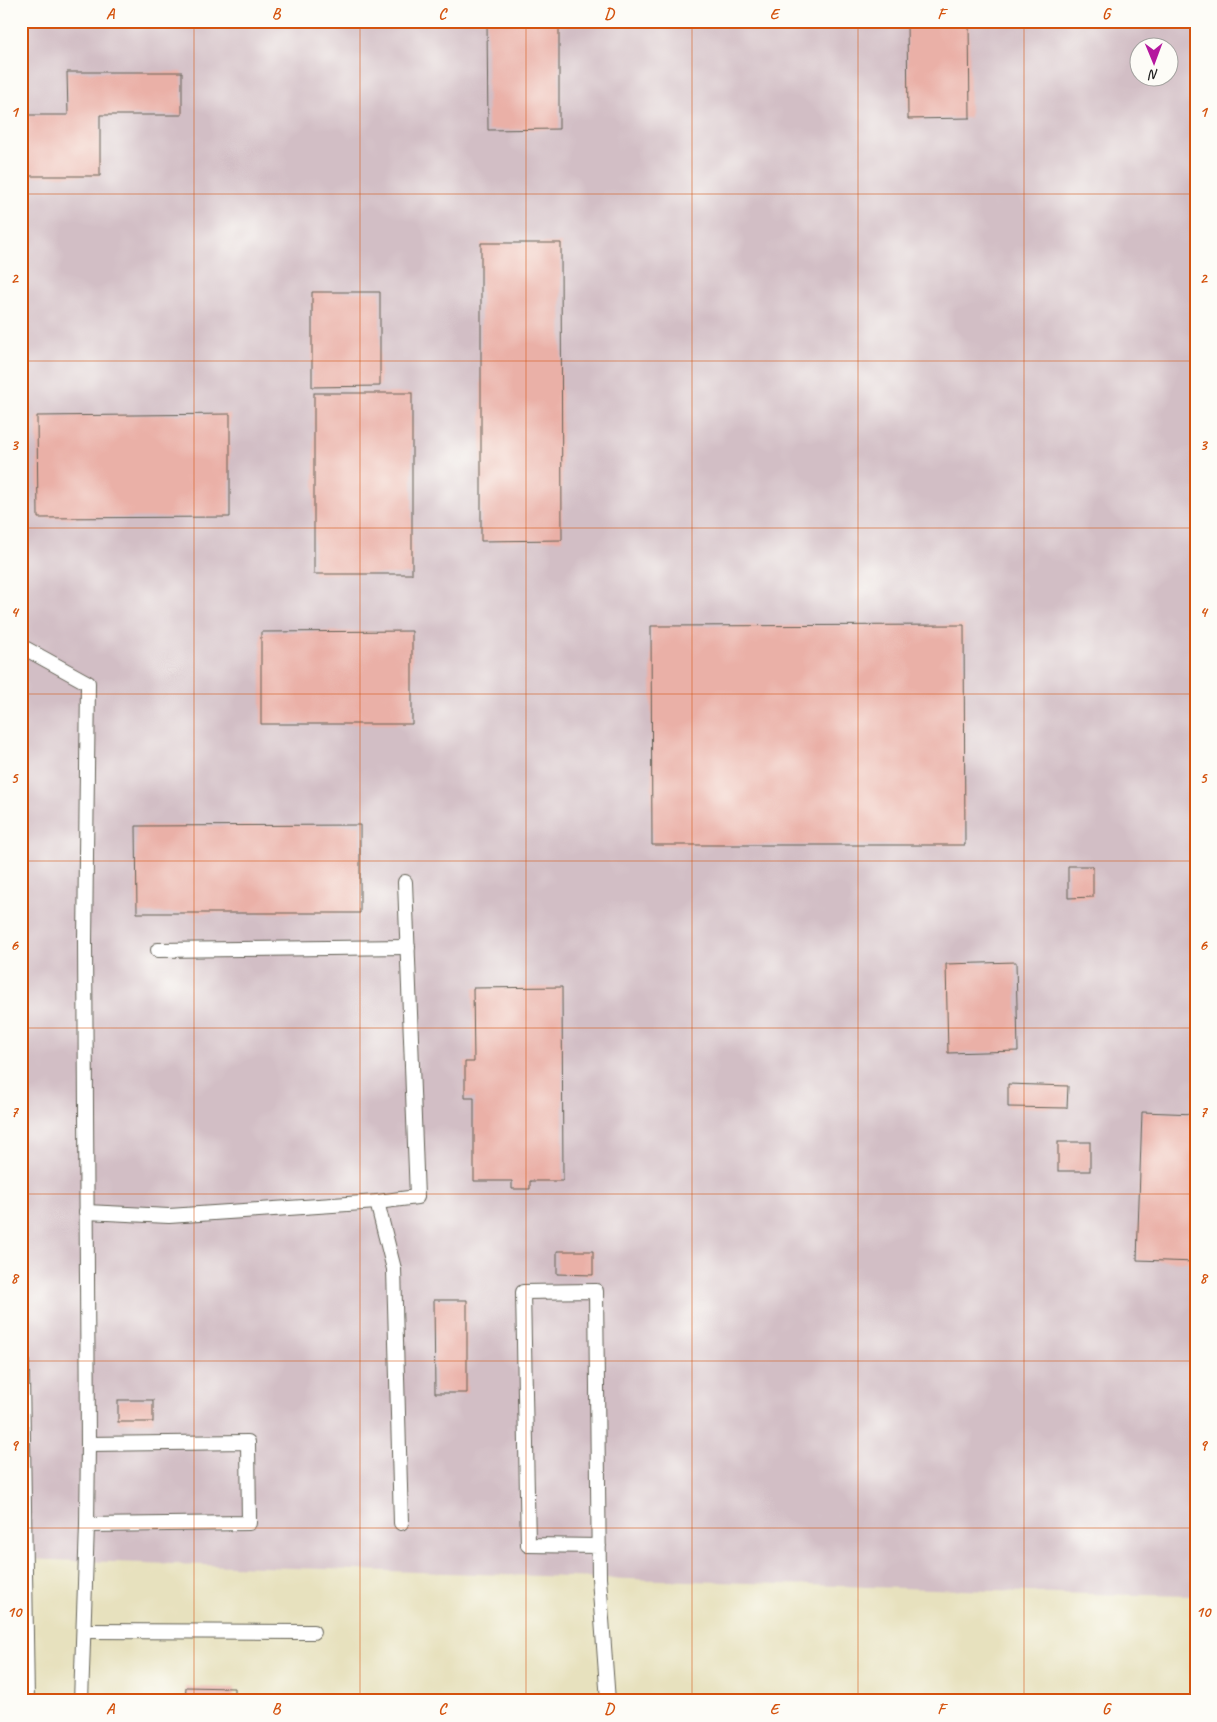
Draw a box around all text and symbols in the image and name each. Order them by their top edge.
text: A [106,4,116,24]
text: B [272,4,282,24]
text: C [438,4,448,24]
text: D [604,4,615,24]
text: E [770,4,781,24]
text: F [937,4,948,24]
text: G [1102,4,1112,24]
north arrow [1130,38,1180,88]
text: N [1147,66,1159,83]
text: 1 [10,102,19,122]
text: 1 [1199,102,1208,122]
text: 2 [10,268,19,288]
text: 2 [1199,268,1208,288]
text: 3 [10,435,19,455]
text: 3 [1199,435,1208,455]
text: 4 [10,602,19,622]
text: 4 [1199,602,1208,622]
text: 5 [11,768,20,788]
text: 5 [1200,768,1209,788]
text: 6 [10,935,19,955]
text: 6 [1199,935,1208,955]
text: 7 [10,1102,19,1122]
text: 7 [1199,1102,1208,1122]
text: 8 [10,1268,19,1288]
text: 8 [1199,1268,1208,1288]
text: 9 [10,1435,19,1455]
text: 9 [1199,1435,1208,1455]
text: 10 [7,1602,23,1622]
text: 10 [1196,1602,1212,1622]
text: A [106,1699,116,1719]
text: B [272,1699,282,1719]
text: C [438,1699,448,1719]
text: D [604,1699,615,1719]
text: E [770,1699,781,1719]
text: F [937,1699,948,1719]
text: G [1102,1699,1112,1719]

